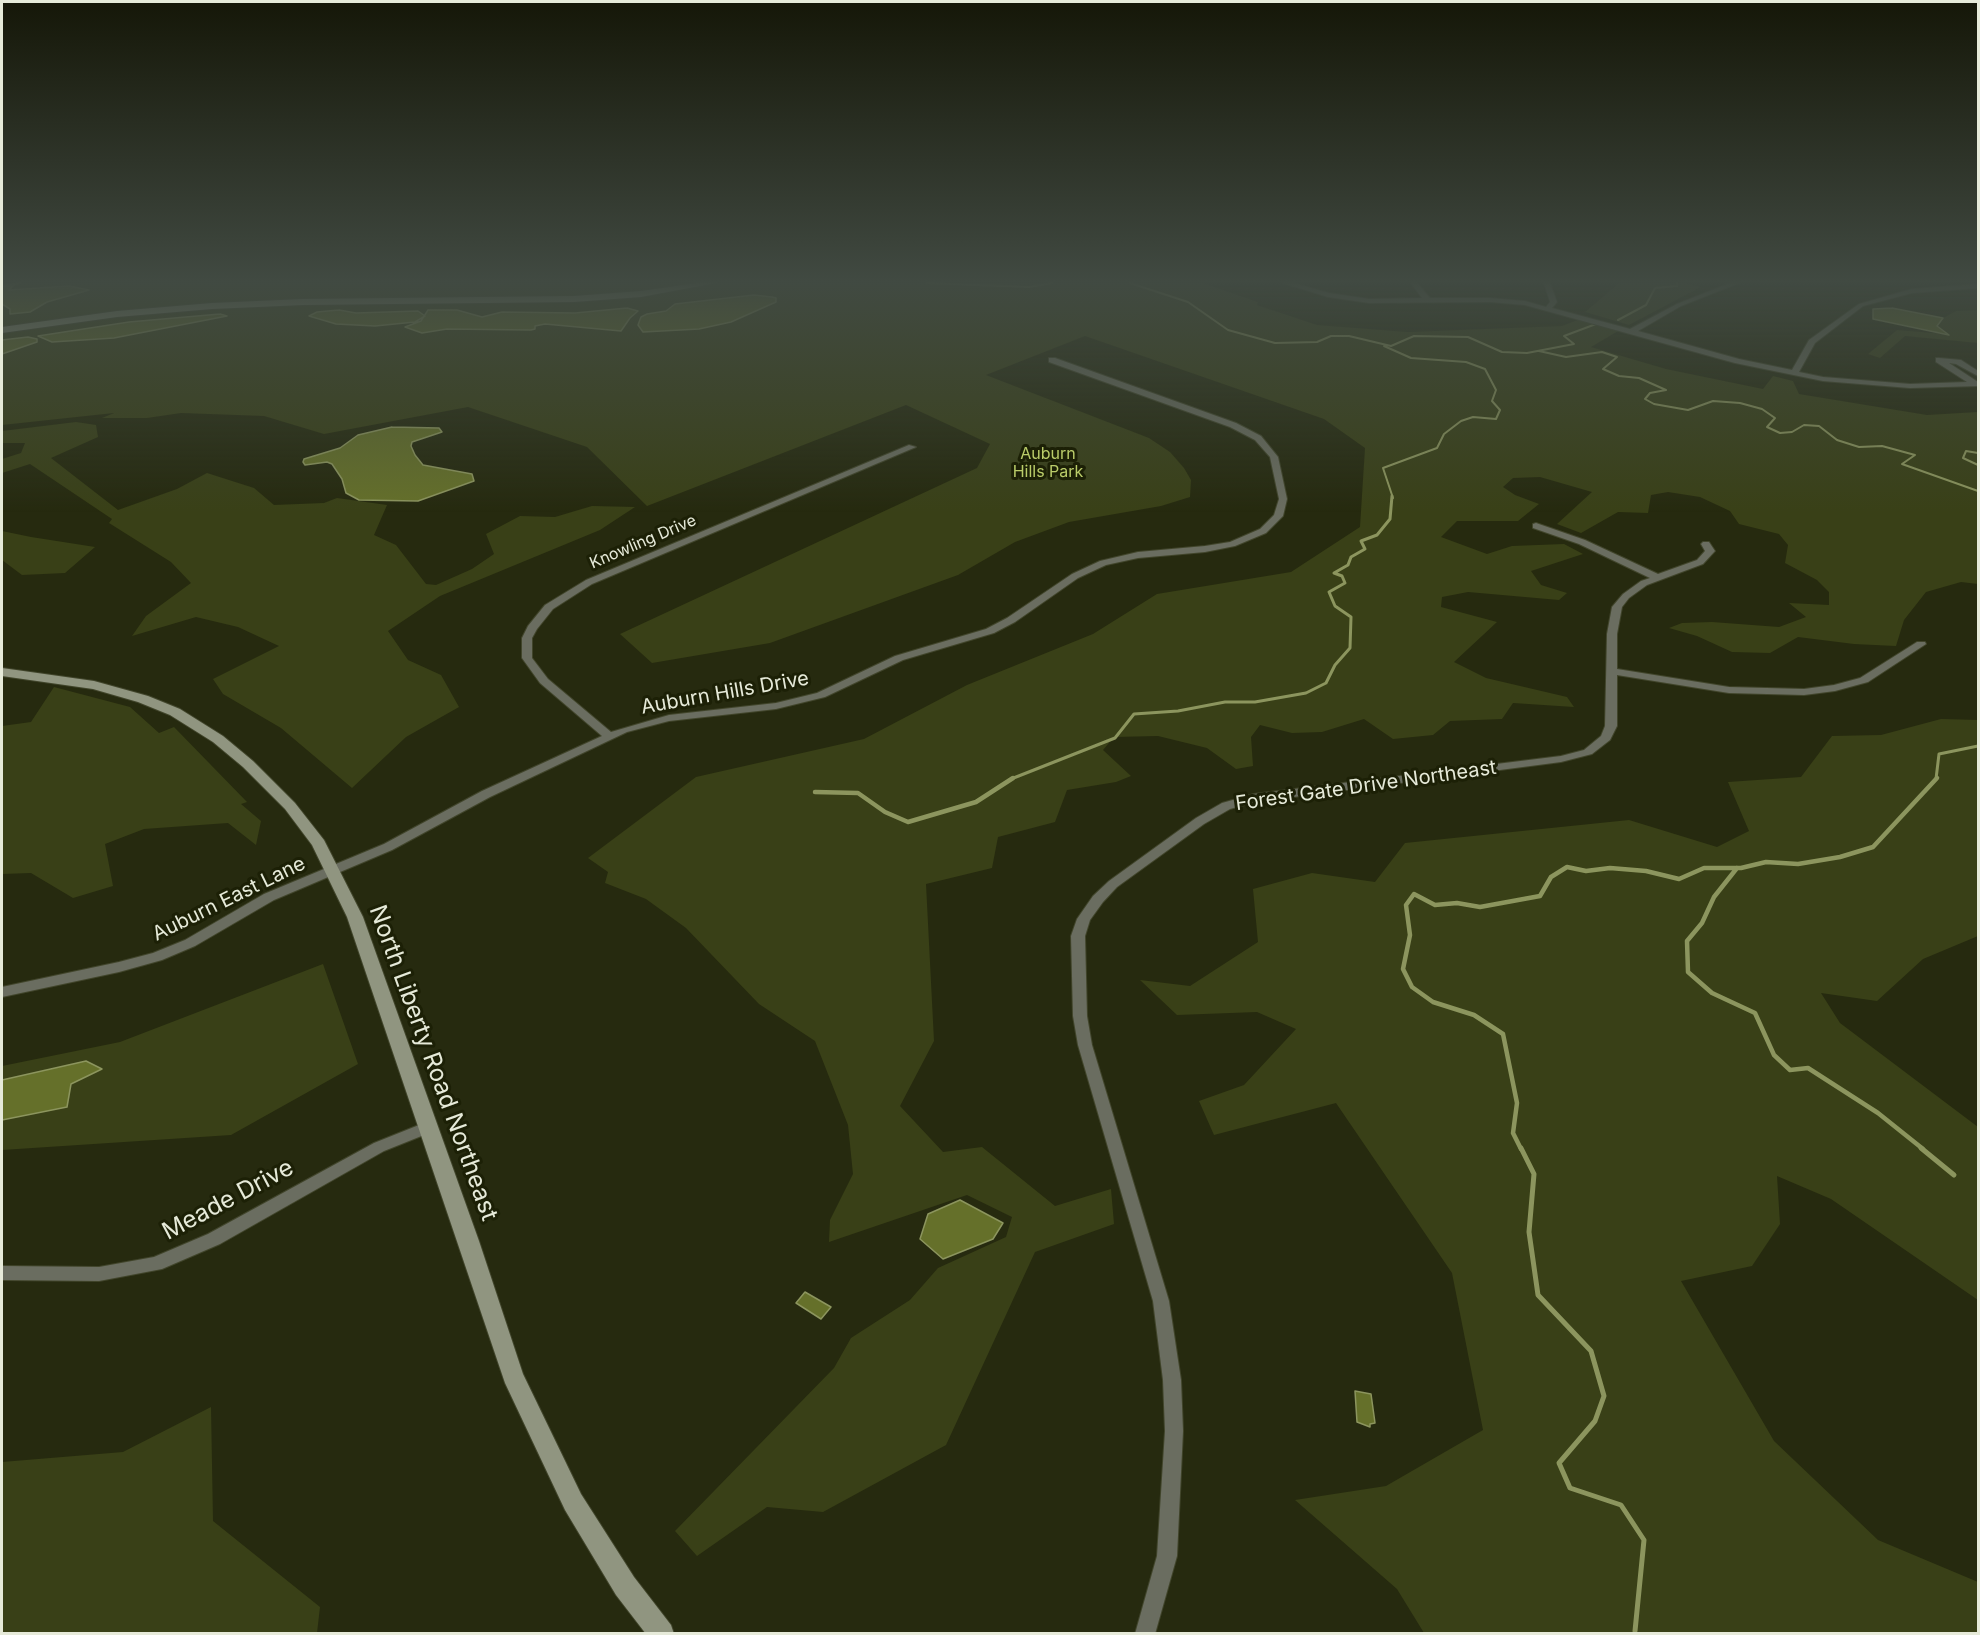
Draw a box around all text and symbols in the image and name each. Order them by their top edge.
park label: Auburn Hills Park [1013,444,1083,482]
street label: Knowling Drive [587,511,699,573]
street label: Auburn Hills Drive [639,666,811,720]
street label: Forest Gate Drive Northeast [1234,756,1498,816]
street label: Auburn East Lane [149,852,309,946]
street label: North Liberty Road Northeast [362,901,504,1225]
street label: Meade Drive [158,1153,298,1247]

